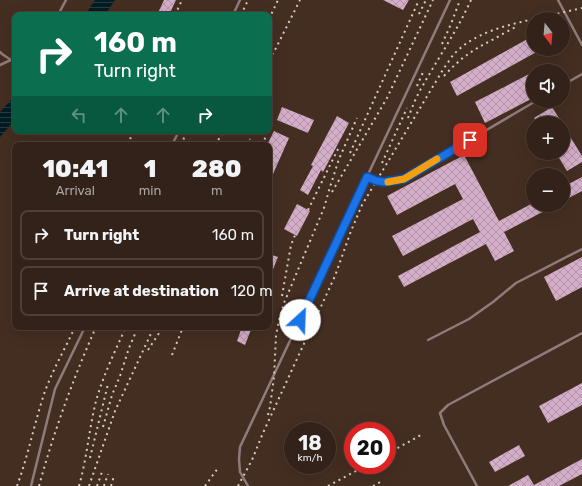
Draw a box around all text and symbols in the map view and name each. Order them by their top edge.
north arrow [526,12,570,56]
map controls [526,12,570,212]
text: 160 m [94,26,177,59]
icon: right [28,28,80,80]
text: Turn right [94,60,176,82]
button: sound [526,64,570,108]
icon: left [68,104,90,126]
icon: ahead [110,104,132,126]
icon: ahead [152,104,174,126]
icon: right [194,104,216,126]
button: + [526,116,570,160]
pin [453,123,487,157]
icon: arrive [459,129,481,151]
text: 10:41 [42,155,108,183]
text: 1 [144,155,156,183]
text: 280 [192,155,242,183]
button: − [526,168,570,212]
text: Arrival [56,183,95,198]
text: min [139,183,161,198]
text: m [211,183,222,198]
icon: right [30,224,52,246]
text: Turn right [64,226,139,244]
text: 160 m [212,226,254,244]
icon: arrive [30,280,52,302]
text: Arrive at destination [64,282,219,300]
text: 120 m [231,282,273,300]
position arrow [279,299,321,341]
speed limit sign: 20 [344,422,396,474]
text: 18 [298,431,322,455]
text: km/h [298,452,322,464]

